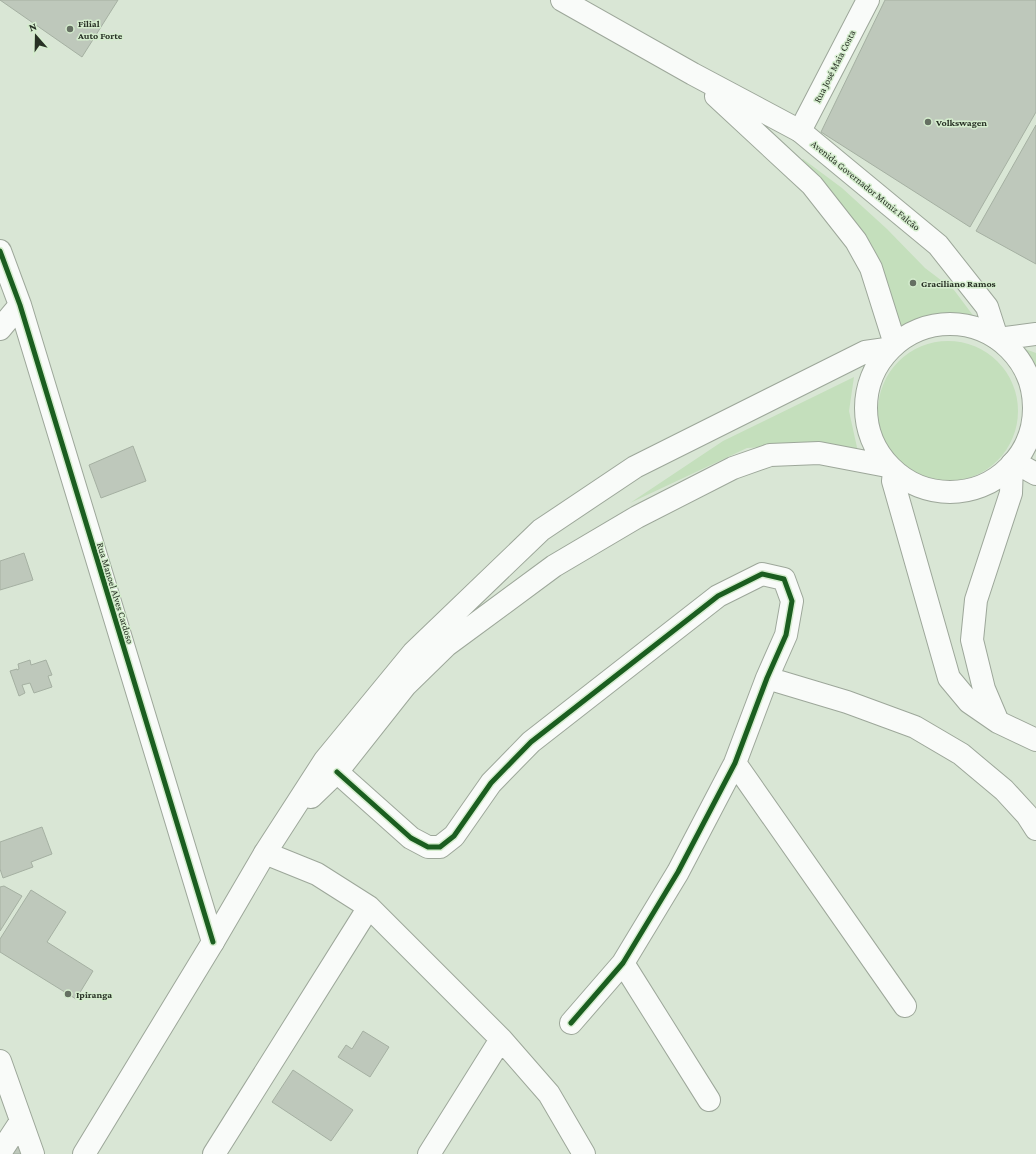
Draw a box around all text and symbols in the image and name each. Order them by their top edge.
north arrow [16,16,56,56]
place label: Filial Auto Forte [77,18,123,41]
text: N [27,20,39,34]
marker: Filial Auto Forte [65,24,75,34]
street label: Rua José Maia Costa [811,28,858,104]
marker: Volkswagen [923,117,933,127]
place label: Volkswagen [935,117,987,128]
street label: Avenida Governador Muniz Falcão [809,138,922,233]
marker: Graciliano Ramos [908,278,918,288]
place label: Graciliano Ramos [921,278,996,289]
street label: Rua Manoel Alves Cardoso [95,541,136,645]
marker: Ipiranga [63,989,73,999]
place label: Ipiranga [76,989,112,1000]

